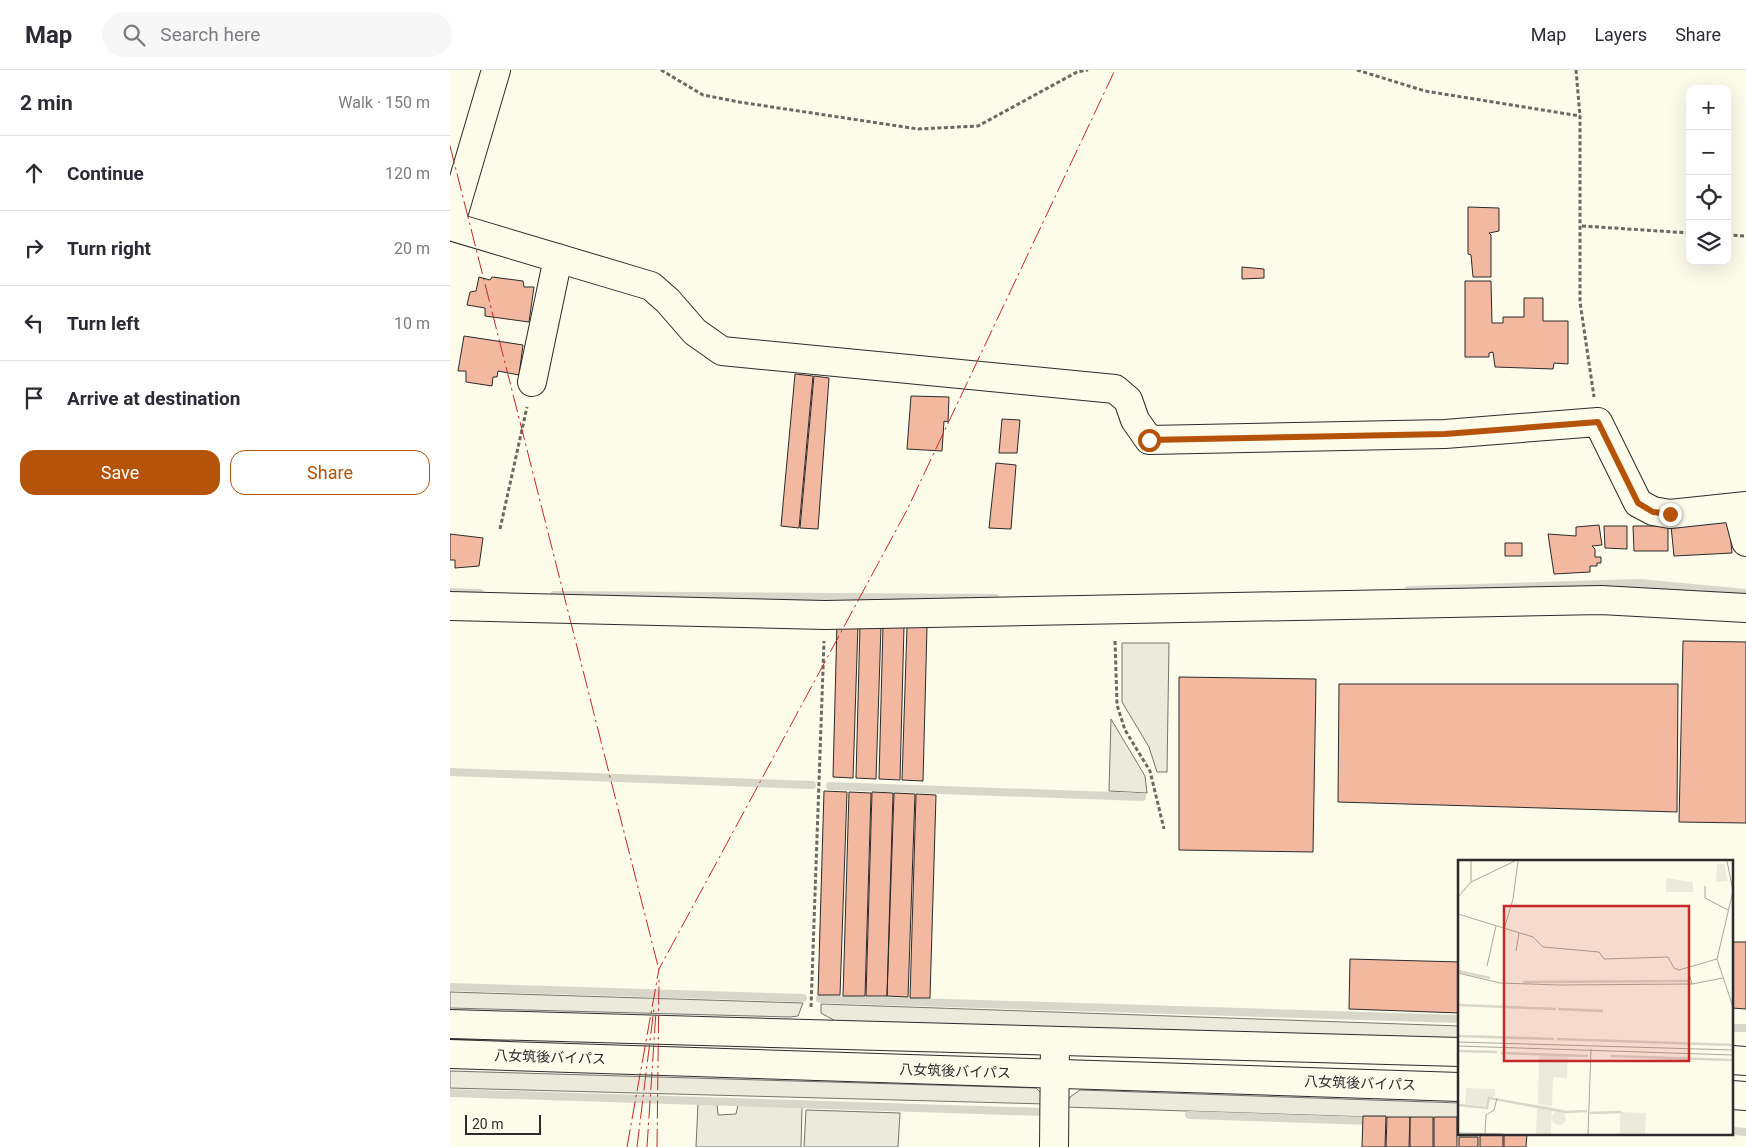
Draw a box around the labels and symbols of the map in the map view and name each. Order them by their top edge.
route start [1138,429,1161,452]
route end [1659,503,1682,526]
inset map [1458,860,1734,1134]
street label: 八女筑後バイパス [494,1047,606,1067]
street label: 八女筑後バイパス [899,1061,1011,1081]
street label: 八女筑後バイパス [1304,1073,1416,1093]
scale bar [465,1112,541,1135]

